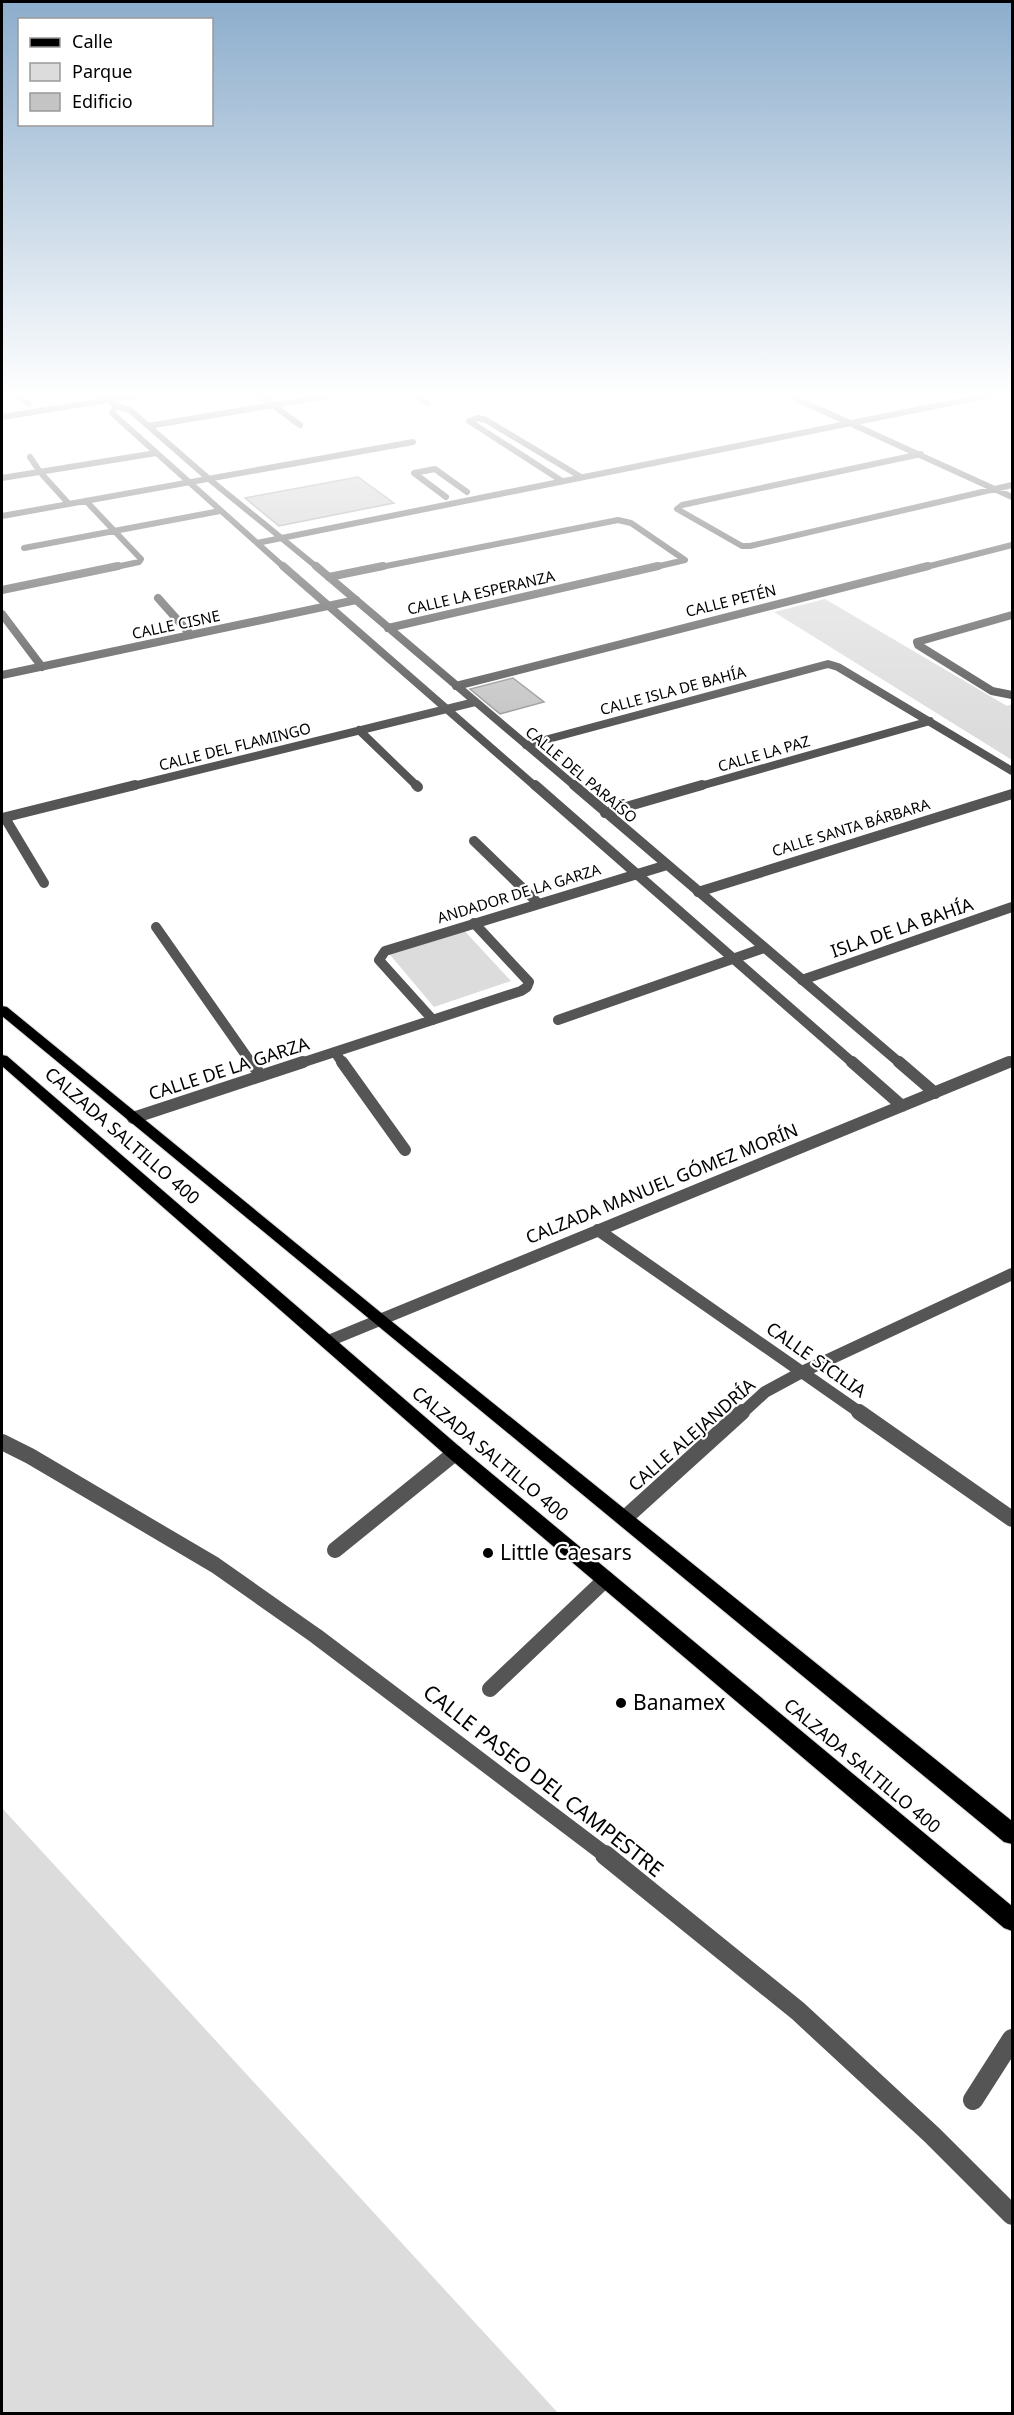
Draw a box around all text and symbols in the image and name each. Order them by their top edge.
legend [18,18,213,126]
text: Calle [72,29,113,53]
text: Parque [72,59,132,83]
text: Edificio [72,89,133,113]
street label: CALLE LA ESPERANZA [405,565,557,619]
street label: CALLE PETÉN [683,579,778,621]
street label: CALLE CISNE [130,605,222,643]
street label: CALLE ISLA DE BAHÍA [598,661,748,719]
street label: CALLE DEL FLAMINGO [157,717,313,775]
street label: CALLE DEL PARAÍSO [522,722,642,827]
street label: CALLE LA PAZ [715,730,812,776]
street label: CALLE SANTA BÁRBARA [769,793,932,861]
street label: ANDADOR DE LA GARZA [435,859,603,927]
street label: ISLA DE LA BAHÍA [827,891,977,963]
street label: CALLE DE LA GARZA [145,1031,313,1105]
street label: CALZADA SALTILLO 400 [40,1061,205,1209]
street label: CALZADA MANUEL GÓMEZ MORÍN [522,1117,801,1249]
street label: CALLE SICILIA [762,1316,872,1403]
street label: CALLE ALEJANDRÍA [623,1372,760,1496]
street label: CALZADA SALTILLO 400 [407,1380,574,1526]
place label: Little Caesars [500,1538,632,1566]
marker: Little Caesars [481,1546,495,1560]
street label: CALLE PASEO DEL CAMPESTRE [418,1678,669,1883]
place label: Banamex [633,1688,725,1716]
street label: CALZADA SALTILLO 400 [779,1692,946,1838]
marker: Banamex [614,1696,628,1710]

